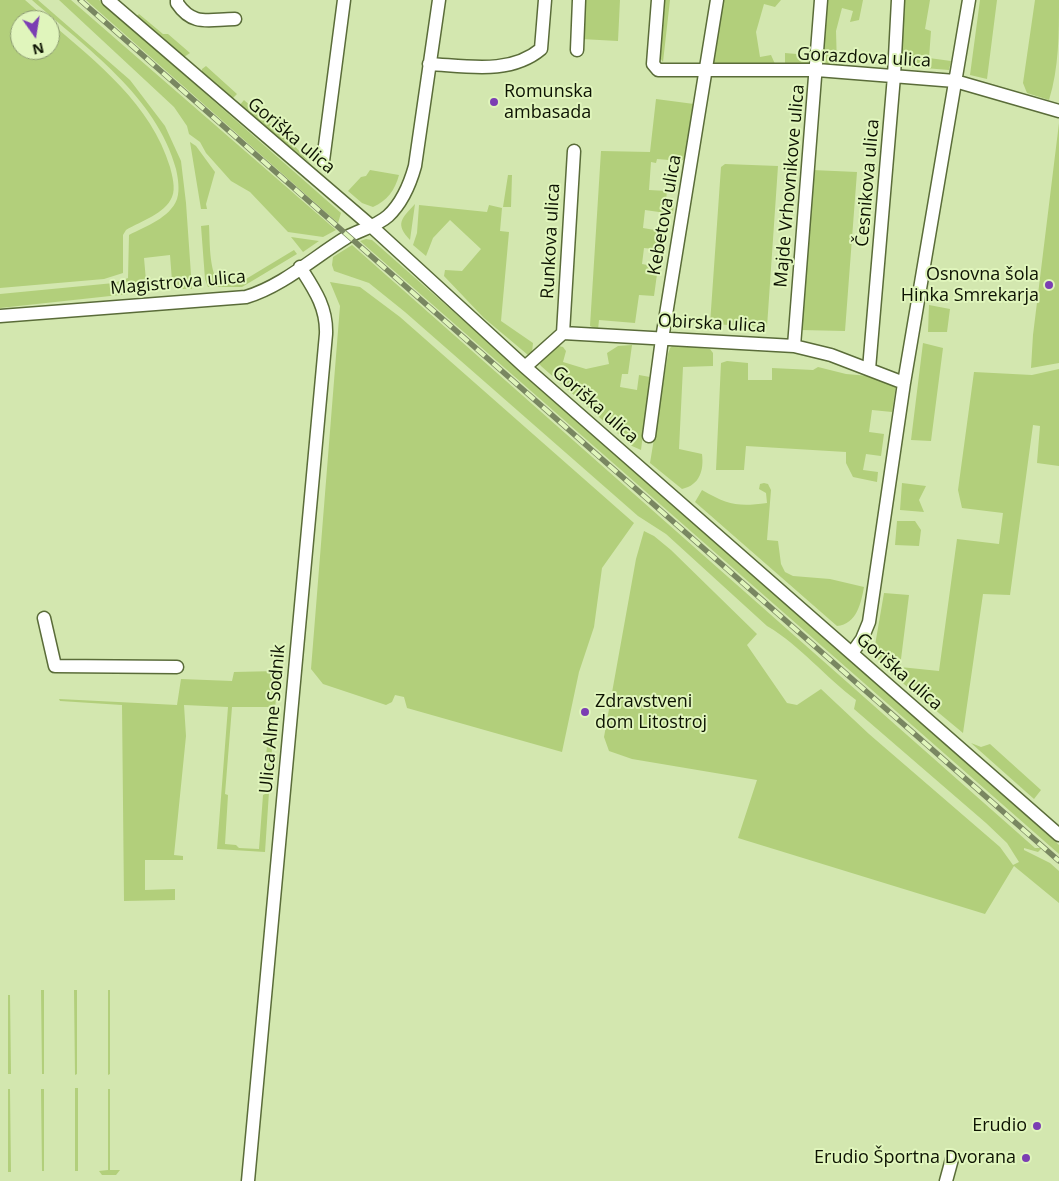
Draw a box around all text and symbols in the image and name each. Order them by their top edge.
north arrow [10,10,60,60]
text: N [31,39,46,60]
street label: Gorazdova ulica [797,44,931,72]
place label: Romunska ambasada [504,81,593,124]
street label: Majde Vrhovnikove ulica [770,84,810,288]
street label: Goriška ulica [243,93,339,179]
marker: Romunska ambasada [488,96,500,108]
street label: Česnikova ulica [852,118,884,248]
street label: Kebetova ulica [644,153,686,277]
street label: Runkova ulica [537,183,565,299]
place label: Osnovna šola Hinka Smrekarja [901,264,1039,306]
street label: Magistrova ulica [109,266,247,300]
marker: Osnovna šola Hinka Smrekarja [1043,279,1055,291]
street label: Obirska ulica [657,310,767,338]
street label: Goriška ulica [547,362,643,448]
street label: Goriška ulica [851,629,947,715]
street label: Ulica Alme Sodnik [256,644,290,794]
place label: Zdravstveni dom Litostroj [595,691,707,734]
marker: Zdravstveni dom Litostroj [579,706,591,718]
place label: Erudio [972,1115,1027,1137]
marker: Erudio [1031,1120,1043,1132]
place label: Erudio Športna Dvorana [814,1147,1016,1169]
marker: Erudio Športna Dvorana [1020,1152,1032,1164]

